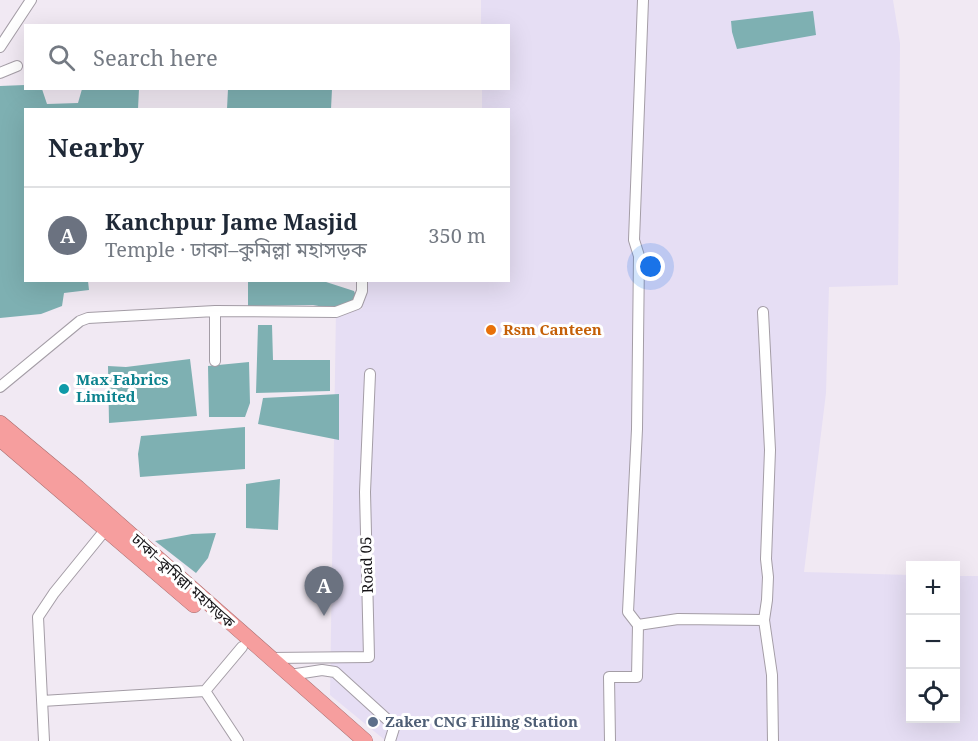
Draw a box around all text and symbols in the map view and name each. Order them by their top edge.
search box [24,24,510,90]
icon: search [45,41,78,74]
text: Search here [93,42,218,72]
text: Nearby [48,129,144,165]
text: Kanchpur Jame Masjid [105,206,358,236]
text: A [60,222,75,249]
text: 350 m [428,222,486,249]
text: Temple · ঢাকা–কুমিল্লা মহাসড়ক [105,236,367,263]
your location [636,252,665,281]
place label: Rsm Canteen [503,319,602,339]
marker: Rsm Canteen [484,323,498,337]
place label: Max Fabrics Limited [76,369,169,406]
marker: Max Fabrics Limited [57,382,71,396]
street label: ঢাকা–কুমিল্লা মহাসড়ক [127,528,240,633]
street label: Road 05 [355,536,377,594]
map controls [906,561,960,723]
button: + [906,561,960,615]
pin: A [304,566,344,616]
button: − [906,615,960,669]
button: locate [906,669,960,723]
place label: Zaker CNG Filling Station [385,711,578,731]
marker: Zaker CNG Filling Station [366,715,380,729]

